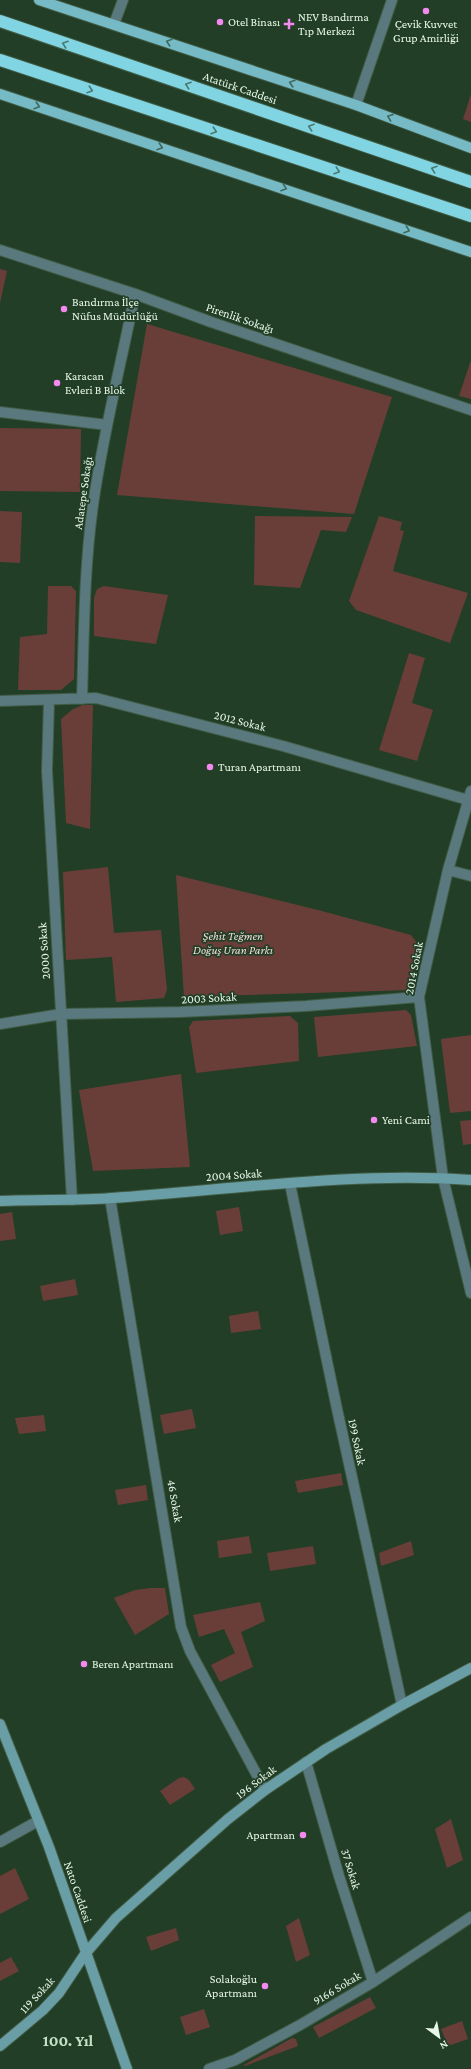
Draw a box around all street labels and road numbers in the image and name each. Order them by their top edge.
street label: Atatürk Caddesi [201,69,279,107]
street label: Pirenlik Sokağı [204,300,276,336]
street label: Adatepe Sokağı [71,456,95,530]
street label: 2012 Sokak [213,708,268,734]
street label: 2000 Sokak [35,922,53,980]
street label: 2014 Sokak [402,940,426,996]
street label: 2003 Sokak [181,990,237,1006]
street label: 2004 Sokak [205,1166,263,1184]
street label: 199 Sokak [345,1418,369,1467]
street label: 46 Sokak [164,1479,186,1524]
street label: 196 Sokak [233,1762,279,1802]
street label: 37 Sokak [338,1847,364,1891]
street label: Nato Caddesi [61,1860,95,1924]
street label: 9166 Sokak [311,1968,364,2008]
street label: 119 Sokak [17,1974,58,2016]

